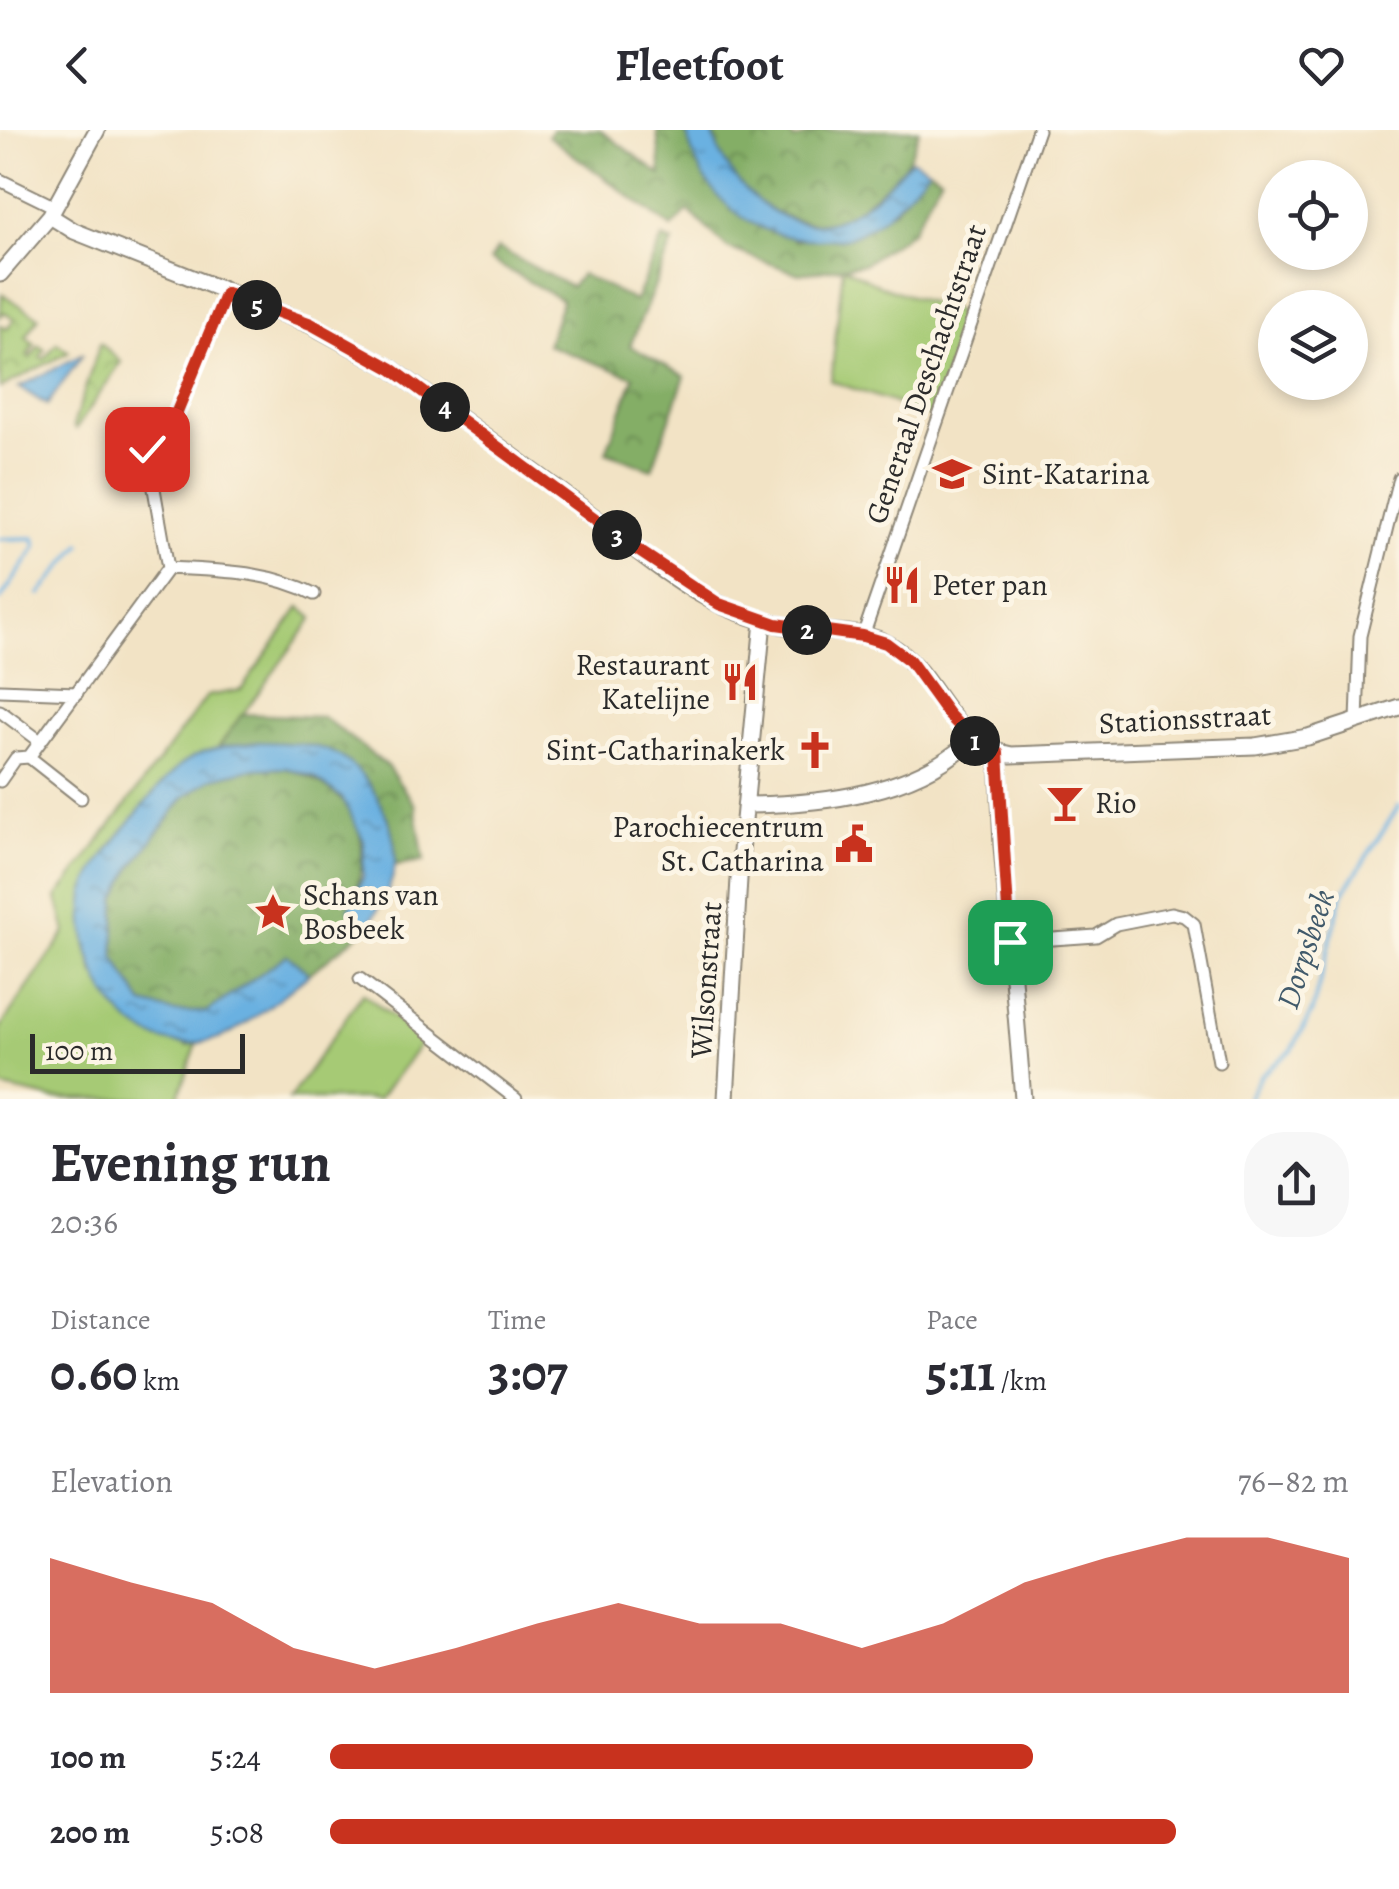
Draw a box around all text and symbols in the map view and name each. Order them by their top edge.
text: Fleetfoot [615,34,784,96]
icon: back [50,38,105,93]
icon: heart [1294,38,1349,93]
map controls [1258,160,1368,400]
button: locate [1258,160,1368,270]
street label: Generaal Deschachtstraat [856,219,996,529]
pin: 5 [232,280,282,330]
text: 5 [251,286,263,324]
button: layers [1258,290,1368,400]
pin: 4 [420,382,470,432]
text: 4 [438,388,452,426]
pin [105,407,190,492]
icon: check [120,422,175,477]
school or university icon: Sint-Katarina [931,453,973,495]
place label: Sint-Katarina [982,454,1150,494]
pin: 3 [592,510,642,560]
text: 3 [611,516,623,554]
restaurant icon: Peter pan [881,564,923,606]
place label: Peter pan [932,565,1048,605]
pin: 2 [782,605,832,655]
text: 2 [800,611,814,649]
place label: Restaurant Katelijne [575,645,710,719]
restaurant icon: Restaurant Katelijne [719,661,761,703]
street label: Stationsstraat [1098,695,1272,743]
pin: 1 [950,716,1000,766]
text: 1 [970,722,980,760]
church icon: Sint-Catharinakerk [794,729,836,771]
place label: Sint-Catharinakerk [546,730,785,770]
bar icon: Rio [1044,782,1086,824]
place label: Rio [1095,783,1136,823]
place label: Parochiecentrum St. Catharina [613,807,824,881]
public building icon: Parochiecentrum St. Catharina [833,823,875,865]
place label: Schans van Bosbeek [303,875,439,949]
water label: Dorpsbeek [1265,884,1345,1014]
place icon: Schans van Bosbeek [252,891,294,933]
street label: Wilsonstraat [681,900,731,1061]
pin [968,900,1053,985]
icon: arrive [983,915,1038,970]
scale bar [30,1029,245,1074]
text: 100 m [45,1032,113,1070]
text: Evening run [50,1125,331,1200]
button: share [1244,1132,1349,1237]
text: 20:36 [50,1200,118,1244]
text: Distance [50,1301,150,1339]
text: Time [488,1301,546,1339]
text: Pace [926,1301,978,1339]
text: 0.60 [50,1339,137,1407]
text: 3:07 [488,1339,568,1407]
text: 5:11 [926,1339,995,1407]
text: km [137,1362,180,1400]
text: /km [995,1362,1047,1400]
text: Elevation [50,1459,173,1503]
text: 76–82 m [1238,1459,1349,1503]
text: 100 m [50,1735,126,1779]
text: 5:24 [210,1735,261,1779]
text: 200 m [50,1810,130,1854]
text: 5:08 [210,1810,264,1854]

